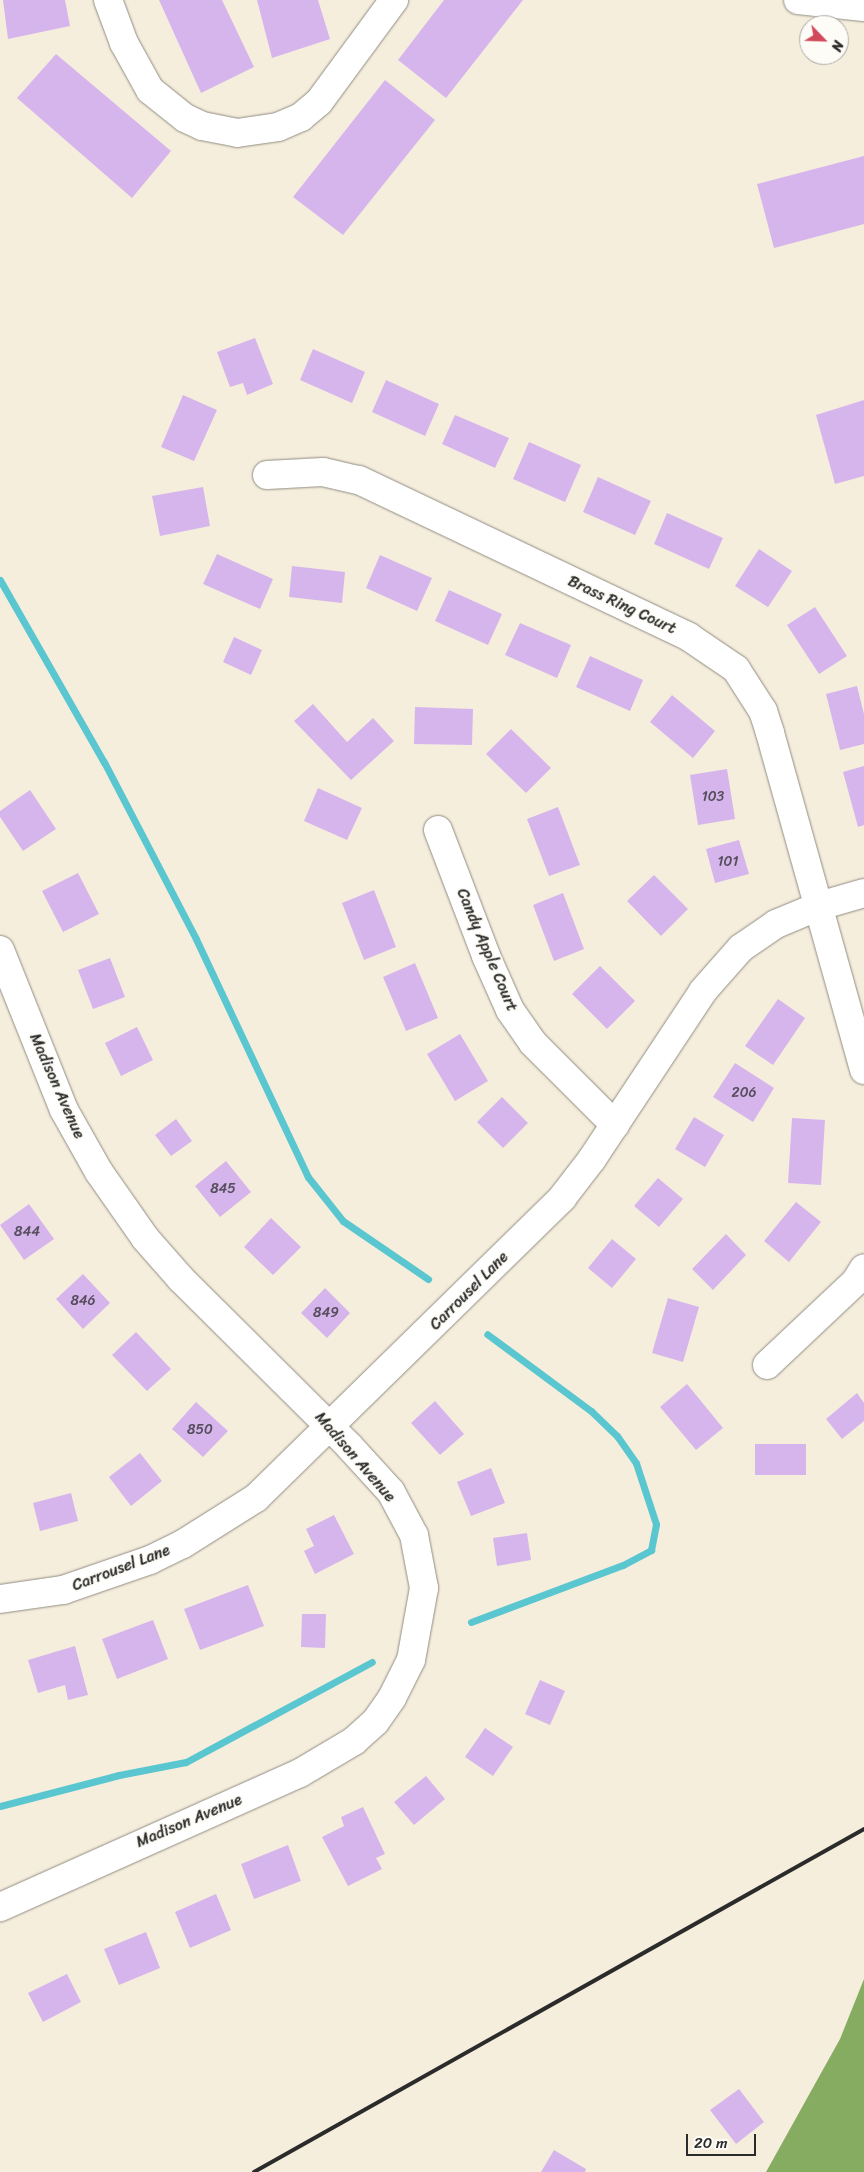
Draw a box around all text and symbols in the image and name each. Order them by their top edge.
north arrow [799,15,849,65]
text: N [824,36,851,55]
street label: Brass Ring Court [564,571,680,639]
house number: 103 [702,789,724,805]
house number: 101 [718,854,738,870]
street label: Candy Apple Court [452,885,522,1015]
street label: Madison Avenue [25,1030,89,1142]
house number: 206 [732,1085,756,1101]
house number: 845 [210,1181,236,1197]
house number: 844 [14,1224,40,1240]
street label: Carrousel Lane [426,1248,512,1334]
house number: 846 [70,1293,96,1309]
house number: 849 [313,1305,339,1321]
street label: Madison Avenue [311,1408,399,1506]
house number: 850 [187,1422,213,1438]
street label: Carrousel Lane [69,1540,173,1596]
street label: Madison Avenue [133,1790,245,1852]
scale bar [689,2124,759,2156]
text: 20 m [694,2130,728,2156]

